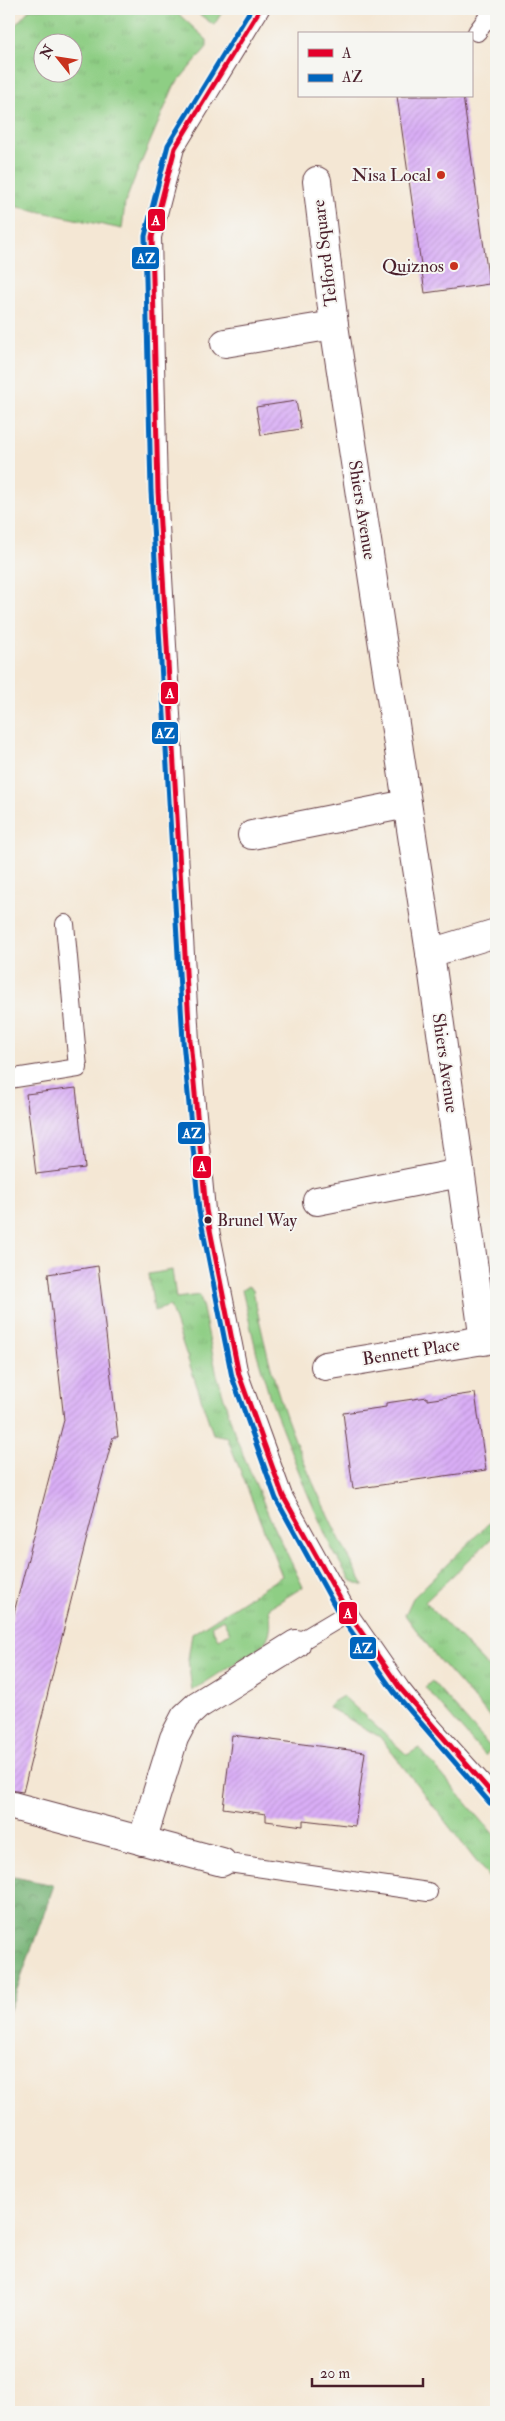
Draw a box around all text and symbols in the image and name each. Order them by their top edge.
north arrow [32,32,82,82]
legend [298,32,472,98]
text: N [36,42,58,62]
text: A [341,44,352,63]
text: AZ [341,68,363,87]
place label: Nisa Local [352,164,431,187]
marker: Nisa Local [435,169,447,181]
street label: Telford Square [307,198,343,308]
line badge: A [147,208,166,232]
text: A [151,212,161,229]
line badge: AZ [131,246,160,270]
text: AZ [135,250,156,267]
place label: Quiznos [382,255,444,278]
marker: Quiznos [448,260,460,272]
street label: Shiers Avenue [343,459,381,562]
line badge: A [160,681,179,705]
text: A [165,685,175,702]
line badge: AZ [151,721,179,745]
text: AZ [154,725,175,742]
street label: Shiers Avenue [427,1012,463,1115]
line badge: AZ [177,1121,206,1145]
text: AZ [181,1125,202,1142]
line badge: A [192,1155,212,1179]
text: A [197,1158,207,1175]
place label: Brunel Way [217,1210,298,1232]
marker: Brunel Way [203,1215,213,1225]
street label: Bennett Place [361,1333,462,1371]
line badge: A [338,1601,358,1625]
text: A [343,1605,353,1622]
line badge: AZ [349,1636,377,1660]
text: AZ [352,1640,373,1657]
scale bar [312,2356,424,2388]
text: 20 m [320,2364,350,2383]

